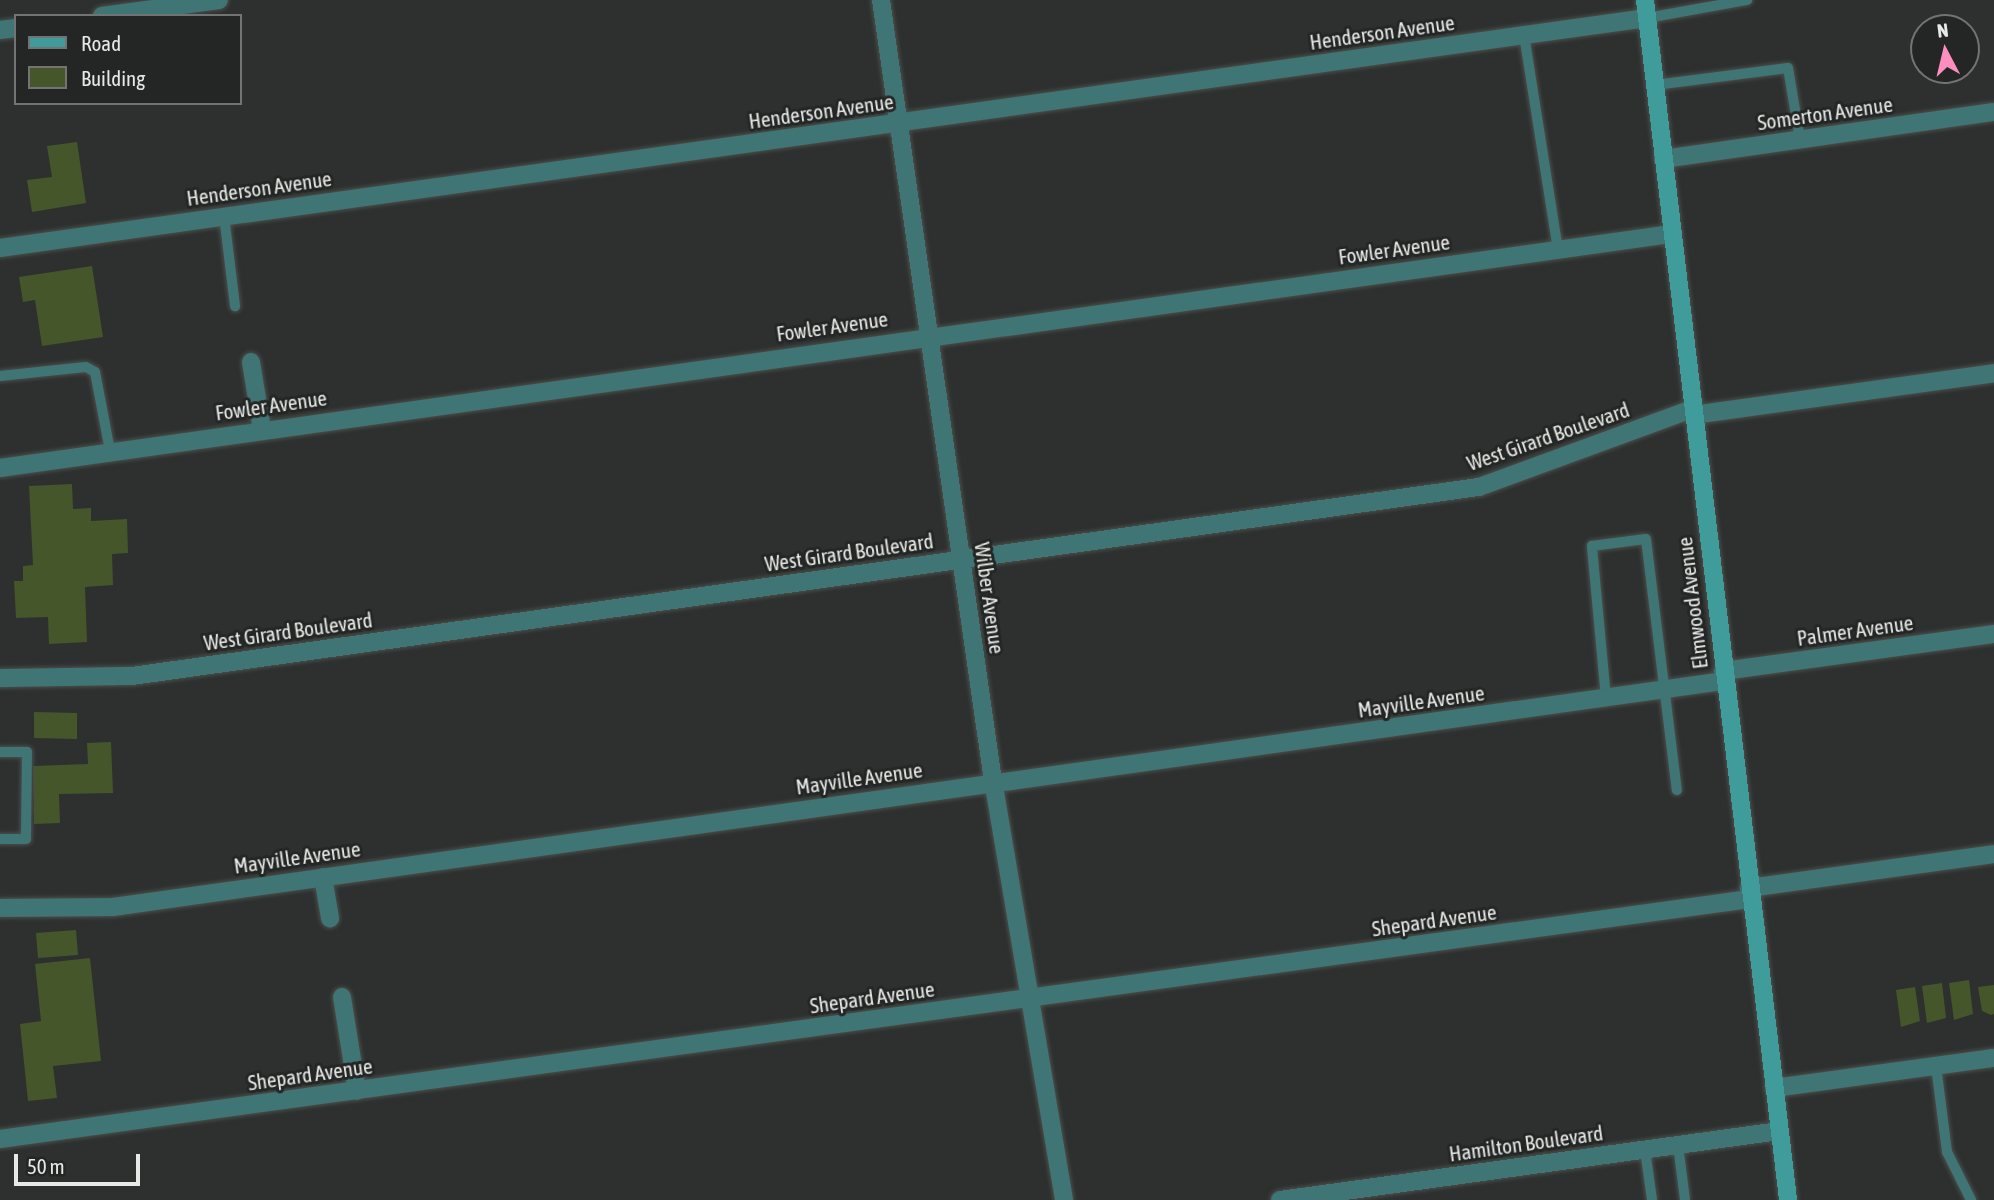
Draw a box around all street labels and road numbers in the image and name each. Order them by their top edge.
street label: Henderson Avenue [1308,9,1456,55]
street label: Henderson Avenue [747,88,895,134]
street label: Somerton Avenue [1756,91,1894,135]
street label: Henderson Avenue [185,165,333,211]
street label: Fowler Avenue [1337,229,1451,269]
street label: Fowler Avenue [775,306,889,346]
street label: Fowler Avenue [214,385,328,425]
street label: West Girard Boulevard [1464,396,1632,476]
street label: West Girard Boulevard [763,528,935,576]
street label: Elmwood Avenue [1671,536,1713,670]
street label: Wilber Avenue [970,541,1010,655]
street label: West Girard Boulevard [202,607,374,655]
street label: Palmer Avenue [1795,609,1915,651]
street label: Mayville Avenue [1356,680,1486,722]
street label: Mayville Avenue [794,757,924,799]
street label: Mayville Avenue [232,836,362,878]
street label: Shepard Avenue [1370,899,1498,941]
street label: Shepard Avenue [808,976,936,1018]
street label: Shepard Avenue [246,1053,374,1095]
street label: Hamilton Boulevard [1447,1120,1605,1166]

